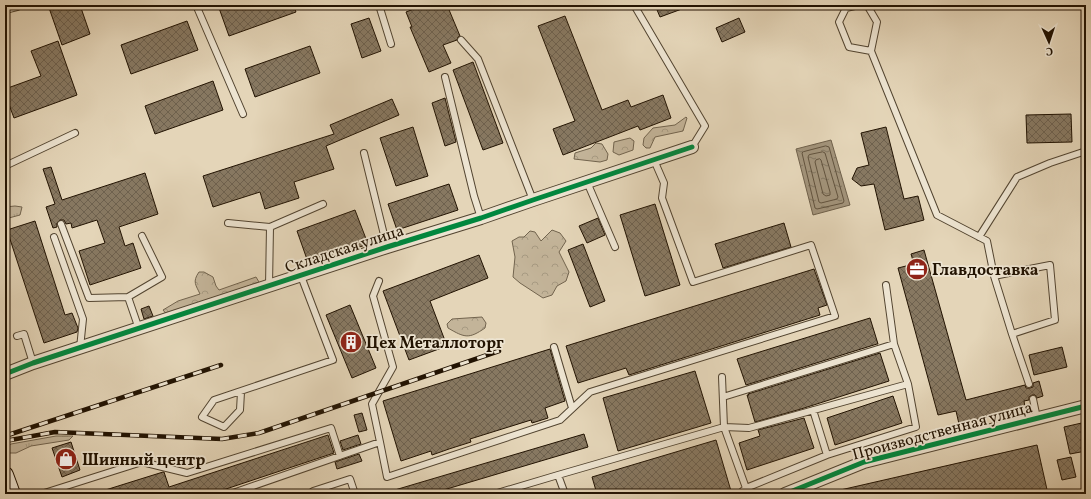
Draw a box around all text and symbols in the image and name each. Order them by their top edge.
north arrow [1029,22,1069,62]
text: С [1046,43,1053,58]
street label: Складская улица [282,220,407,280]
office icon: Главдоставка [904,256,930,282]
place label: Главдоставка [932,260,1039,282]
building icon: Цех Металлоторг [338,329,364,355]
place label: Цех Металлоторг [366,333,504,355]
street label: Производственная улица [850,397,1035,467]
shop icon: Шинный центр [53,446,79,472]
place label: Шинный центр [82,450,205,472]

